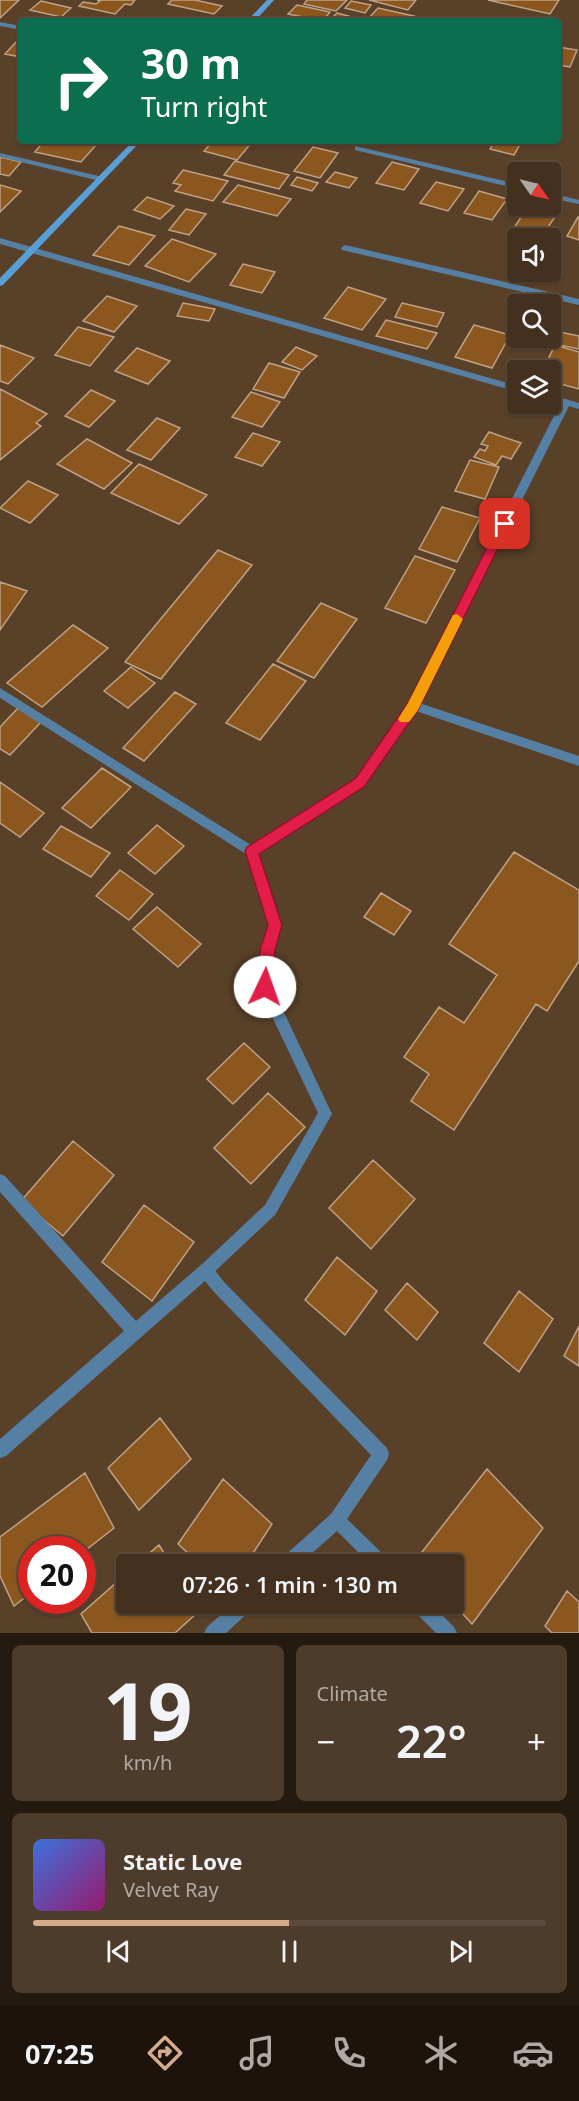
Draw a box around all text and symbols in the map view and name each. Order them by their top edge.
text: 30 m [141,34,241,91]
icon: right [42,42,120,120]
text: Turn right [141,88,267,125]
north arrow [507,162,561,216]
map controls [507,162,561,414]
button: sound [507,228,561,282]
button: search [507,294,561,348]
button: layers [507,360,561,414]
pin [479,498,530,549]
icon: arrive [488,507,521,540]
position arrow [233,955,297,1019]
speed limit sign: 20 [18,1536,96,1614]
text: 07:26 · 1 min · 130 m [182,1569,398,1599]
text: 19 [103,1657,192,1763]
text: Climate [317,1680,388,1707]
text: 22° [396,1710,467,1771]
text: − [317,1719,335,1764]
text: + [527,1719,546,1764]
text: km/h [123,1749,172,1776]
text: Static Love [123,1846,242,1876]
text: Velvet Ray [123,1876,219,1903]
icon: previous [102,1935,135,1968]
icon: pause [273,1935,306,1968]
icon: next [444,1935,477,1968]
icon: directions [144,2032,186,2074]
icon: music [236,2032,278,2074]
icon: phone [328,2032,370,2074]
icon: climate [420,2032,462,2074]
icon: car [512,2032,554,2074]
text: 07:25 [25,2035,94,2072]

